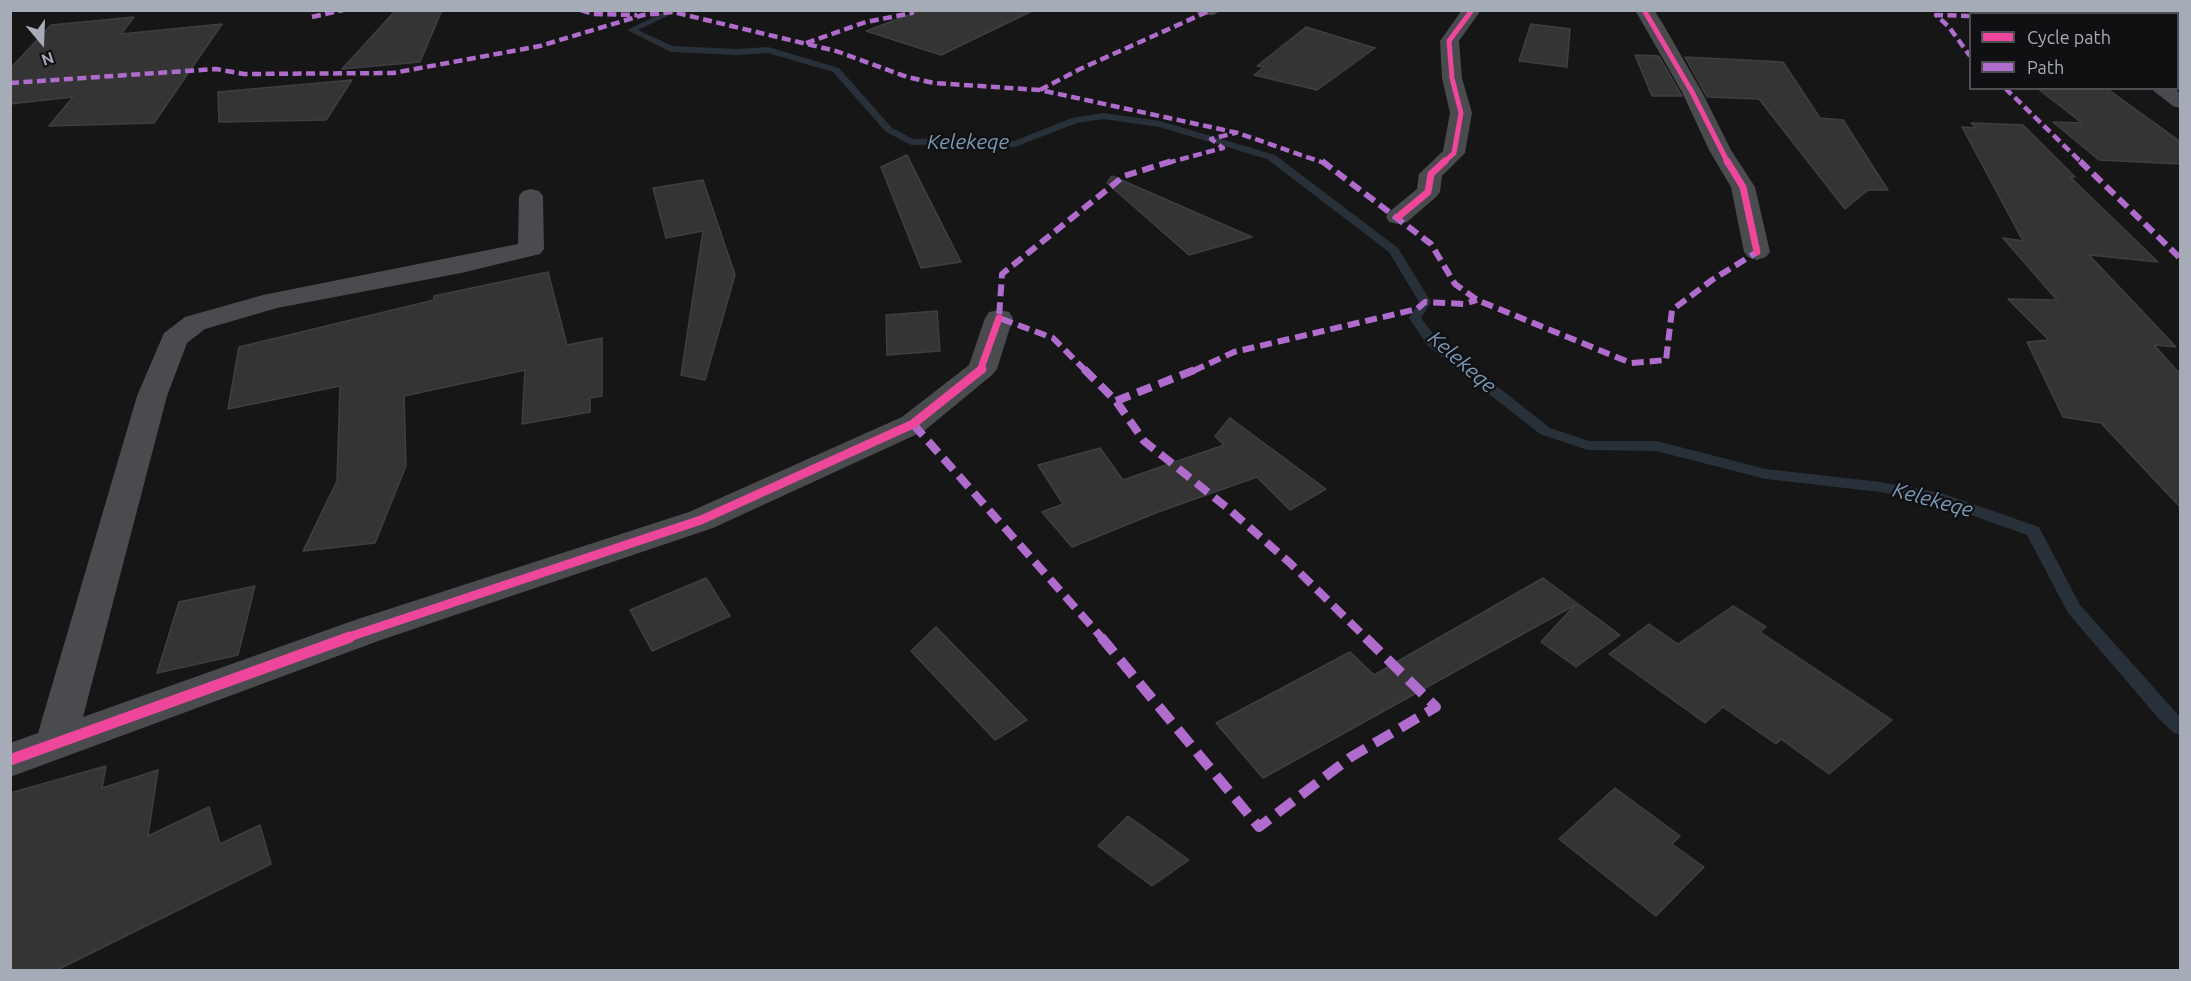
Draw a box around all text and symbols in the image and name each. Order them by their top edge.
north arrow [12,12,72,72]
legend [1969,12,2179,90]
text: Cycle path [2027,27,2111,47]
text: N [39,49,56,69]
text: Path [2027,57,2064,77]
water label: Kelekeqe [927,129,1009,155]
water label: Kelekeqe [1423,326,1501,398]
water label: Kelekeqe [1890,477,1976,523]

